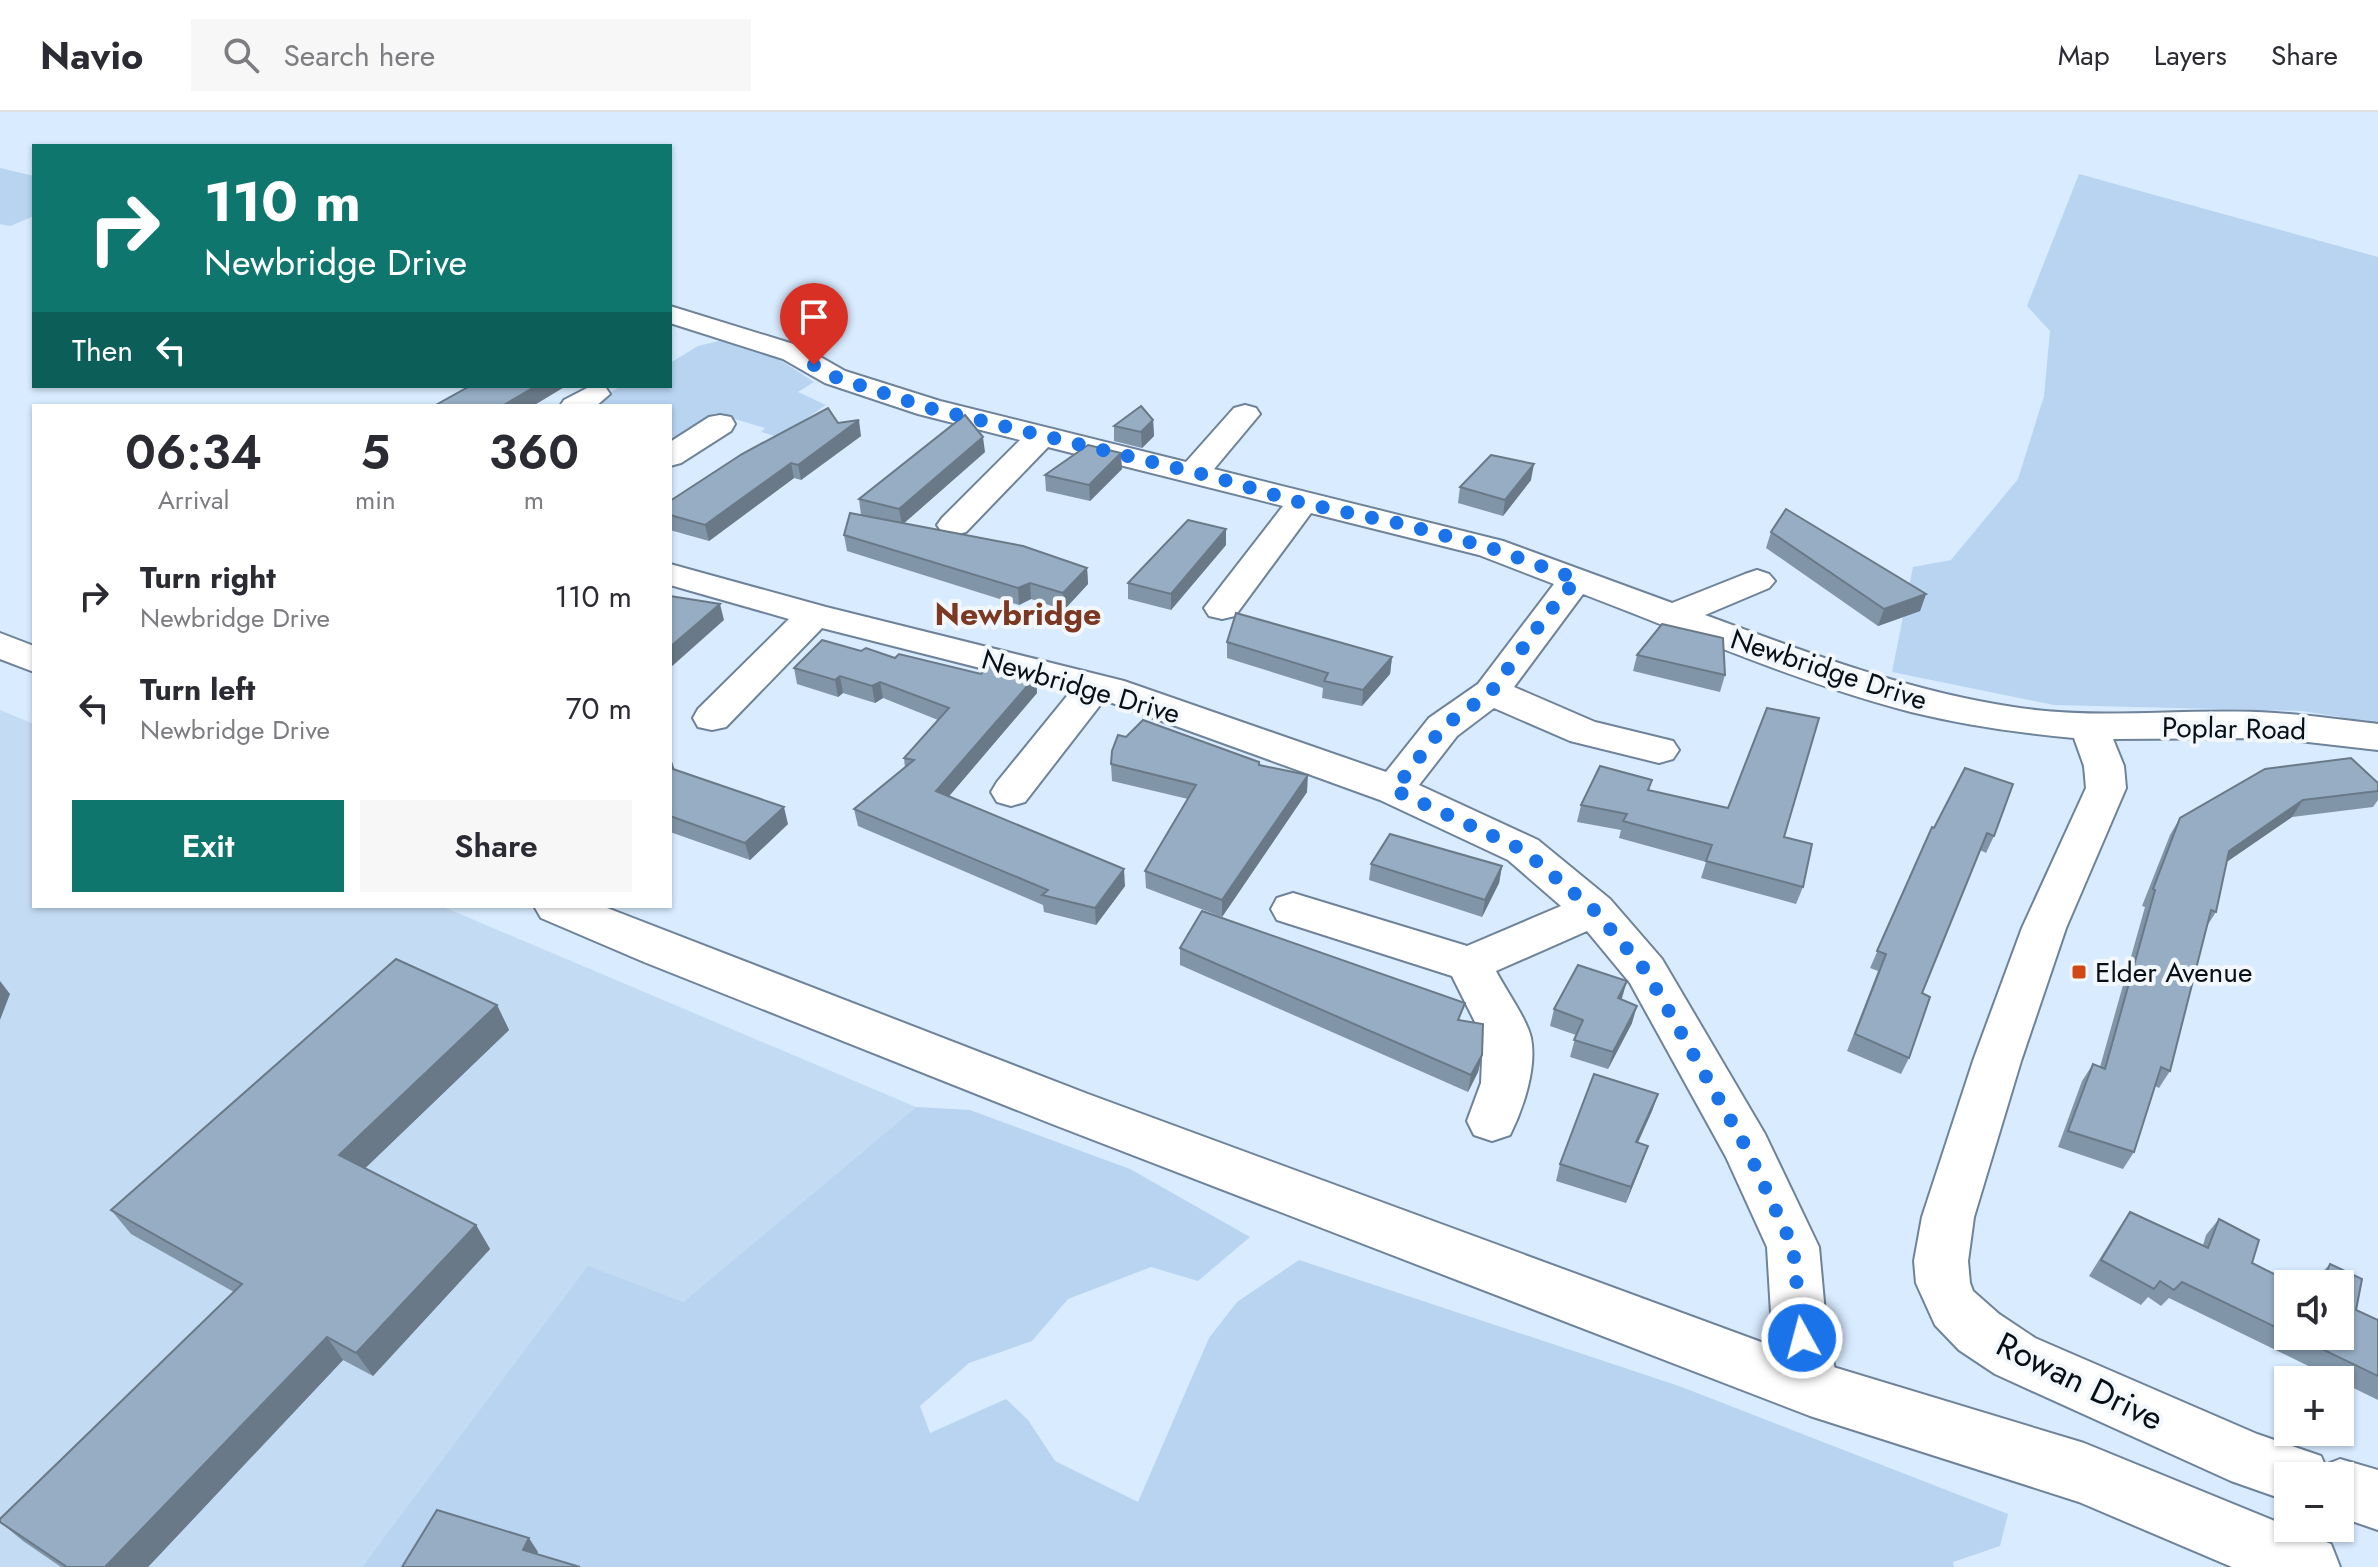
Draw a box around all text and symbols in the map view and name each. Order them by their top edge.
search box [191,19,751,91]
text: Navio [40,28,143,83]
icon: search [219,33,263,77]
text: Search here [283,34,435,77]
text: Map [2058,35,2110,76]
text: Layers [2154,35,2227,76]
text: Share [2271,35,2338,76]
text: 110 m [204,161,361,242]
icon: right [72,176,176,280]
text: Newbridge Drive [204,236,467,288]
pin [780,283,848,365]
icon: arrive [792,295,836,339]
icon: left [149,328,193,372]
text: Then [72,329,133,372]
text: 06:34 [125,418,262,487]
text: 5 [361,418,390,487]
text: 360 [489,418,579,487]
text: Arrival [158,481,229,519]
text: min [355,481,396,519]
text: m [524,481,544,519]
text: Turn right [140,556,276,599]
icon: right [72,574,116,618]
text: 110 m [555,575,632,618]
district label: Newbridge [935,591,1101,637]
text: Newbridge Drive [140,599,330,637]
street label: Newbridge Drive [1725,618,1932,721]
street label: Newbridge Drive [977,639,1185,734]
text: Turn left [140,668,255,711]
icon: left [72,686,116,730]
text: 70 m [566,687,632,730]
street label: Poplar Road [2162,707,2306,750]
text: Newbridge Drive [140,711,330,749]
button: Exit [72,800,344,892]
button: Share [360,800,632,892]
place label: Elder Avenue [2095,952,2252,993]
marker: Elder Avenue [2070,963,2088,981]
map controls [2274,1270,2354,1542]
button: sound [2274,1270,2354,1350]
position arrow [1760,1296,1844,1380]
street label: Rowan Drive [1988,1320,2172,1443]
button: + [2274,1366,2354,1446]
button: − [2274,1462,2354,1542]

